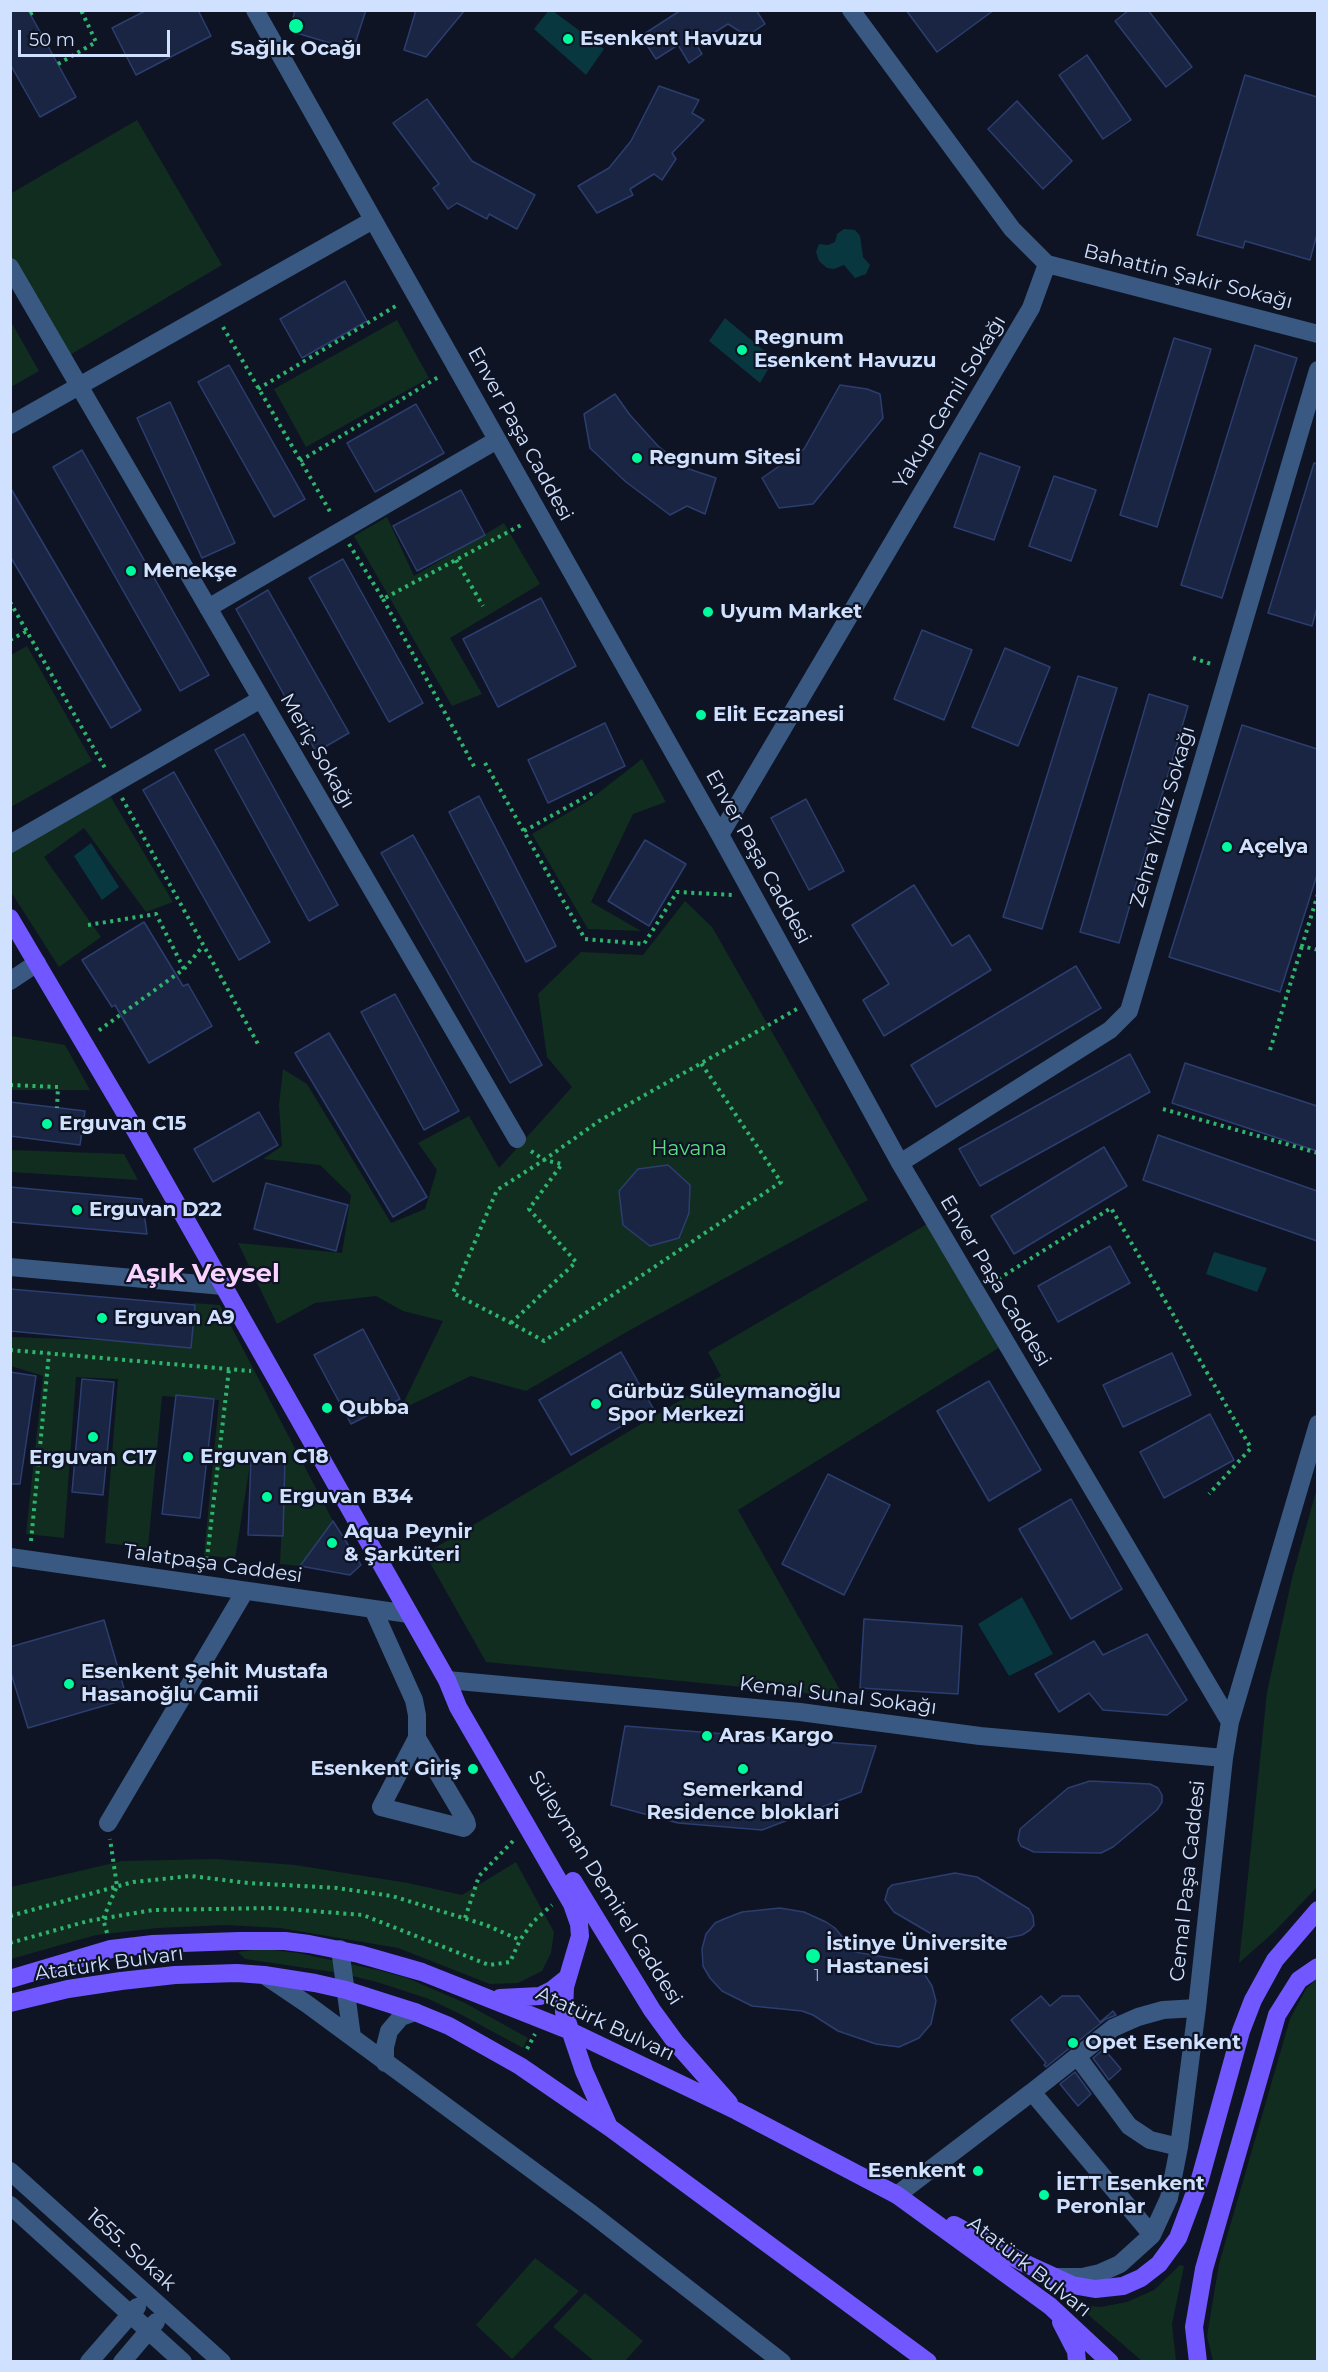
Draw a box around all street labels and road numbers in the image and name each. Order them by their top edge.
street label: Bahattin Şakir Sokağı [1081,239,1295,315]
street label: Yakup Cemil Sokağı [889,311,1011,493]
street label: Enver Paşa Caddesi [462,343,578,525]
street label: Meriç Sokağı [275,689,359,813]
street label: Zehra Yıldız Sokağı [1126,724,1200,910]
street label: Enver Paşa Caddesi [700,766,816,948]
street label: Enver Paşa Caddesi [934,1191,1056,1371]
street label: Talatpaşa Caddesi [122,1540,304,1588]
street label: Kemal Sunal Sokağı [738,1672,938,1720]
street label: Süleyman Demirel Caddesi [523,1767,687,2009]
street label: Cemal Paşa Caddesi [1165,1779,1211,1983]
street label: Atatürk Bulvarı [33,1942,185,1986]
street label: Atatürk Bulvarı [532,1981,678,2067]
street label: 1655. Sokak [81,2204,181,2296]
street label: Atatürk Bulvarı [963,2211,1095,2323]

